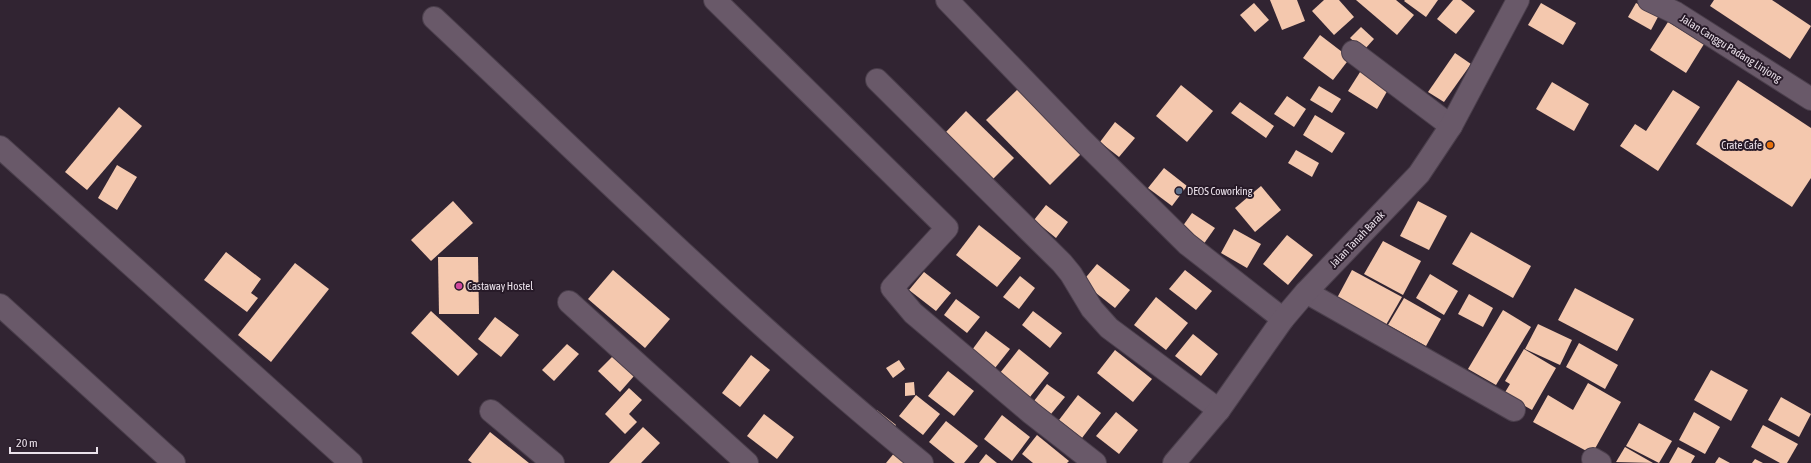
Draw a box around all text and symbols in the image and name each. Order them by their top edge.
street label: Jalan Canggu Padang Linjong [1678,12,1784,84]
place label: Crate Cafe [1721,139,1762,151]
marker: Crate Cafe [1765,140,1775,150]
place label: DEOS Coworking [1187,185,1253,197]
marker: DEOS Coworking [1174,186,1184,196]
street label: Jalan Tanah Barak [1327,208,1387,270]
place label: Castaway Hostel [467,280,533,292]
marker: Castaway Hostel [454,281,464,291]
scale bar [10,429,97,455]
text: 20 m [16,436,38,450]

